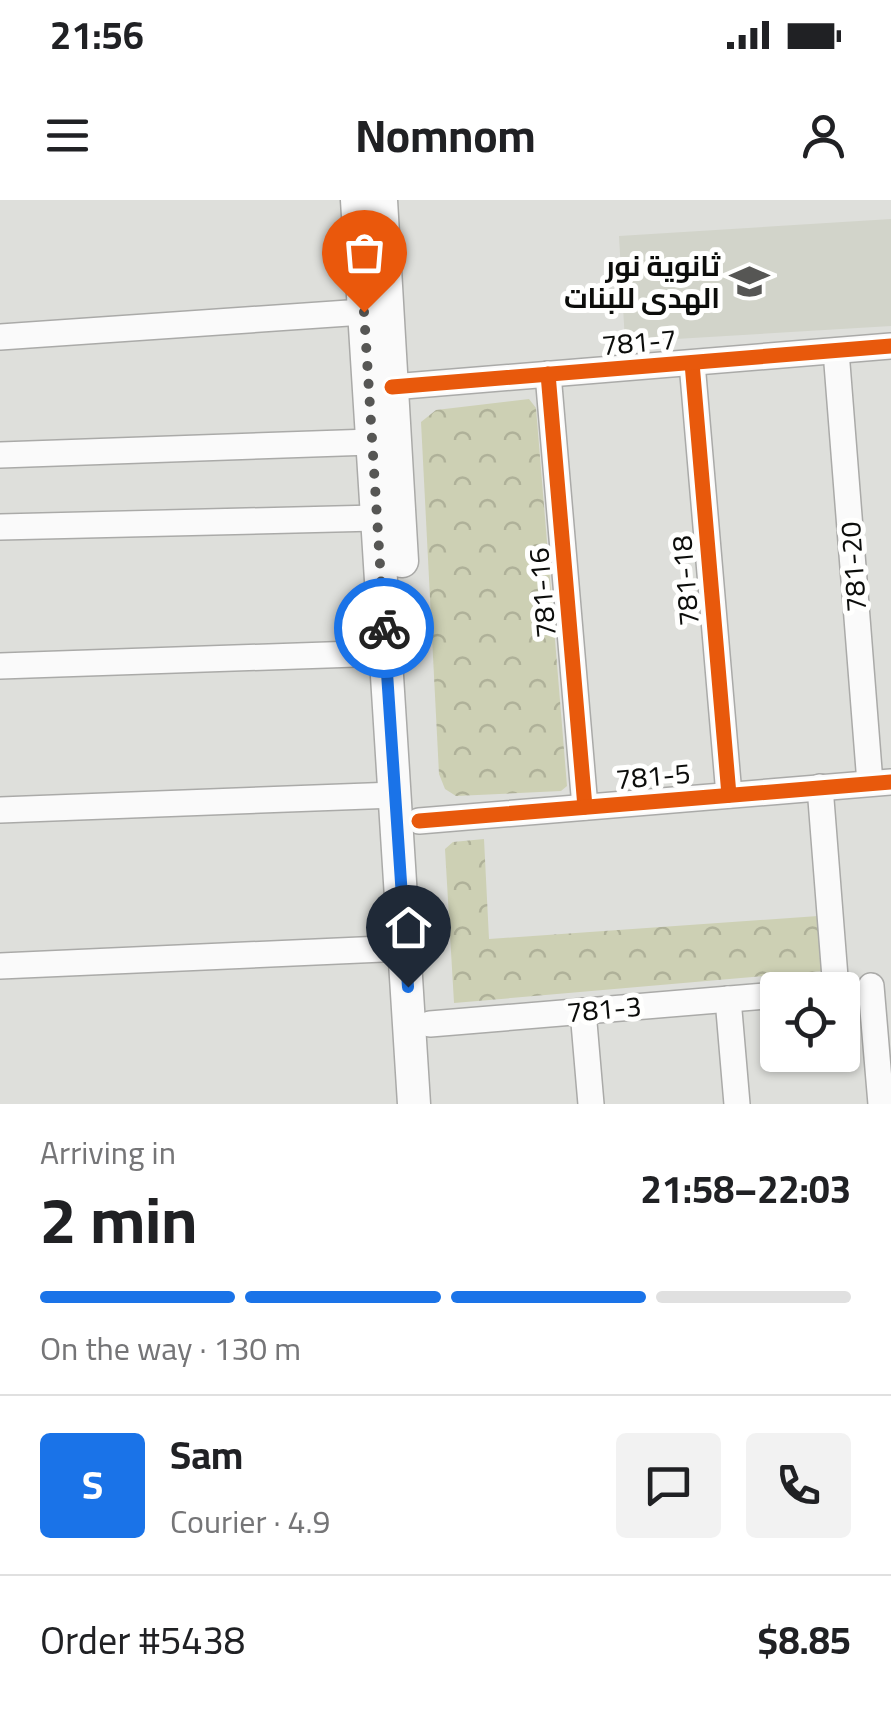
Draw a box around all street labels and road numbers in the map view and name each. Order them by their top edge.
street label: 781-7 [599,313,679,371]
street label: 781-20 [824,520,882,614]
street label: 781-18 [655,534,715,628]
street label: 781-16 [512,546,572,640]
street label: 781-5 [613,747,693,805]
street label: 781-3 [564,980,644,1038]

